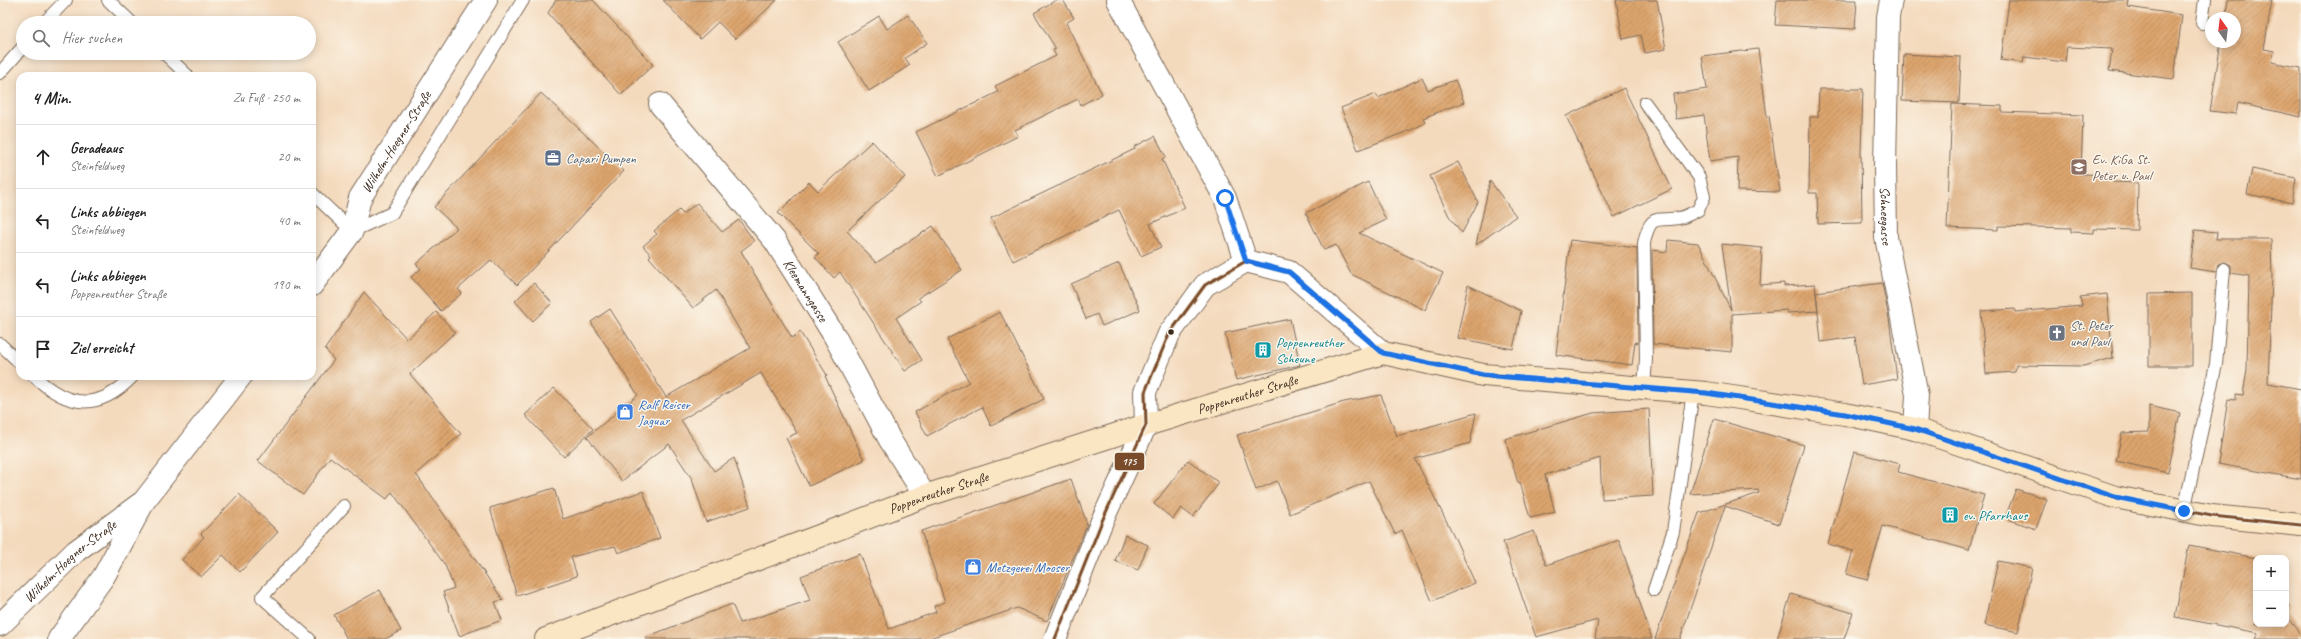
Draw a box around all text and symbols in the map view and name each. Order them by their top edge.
north arrow [2205,12,2241,48]
search box [16,16,316,60]
icon: search [30,27,52,49]
text: Hier suchen [62,29,122,48]
street label: Wilhelm-Hoegner-Straße [357,86,435,196]
text: 4 Min. [32,88,71,109]
text: Zu Fuß · 250 m [233,90,300,106]
text: Geradeaus [70,139,123,158]
icon: ahead [32,146,54,168]
office icon: Capari Pumpen [543,148,563,168]
text: 20 m [278,149,300,165]
place label: Capari Pumpen [566,150,637,167]
place label: Ev. KiGa St. Peter u. Paul [2092,151,2154,184]
school or university icon: Ev. KiGa St. Peter u. Paul [2069,157,2089,177]
text: Steinfeldweg [70,158,124,174]
street label: Schneegasse [1877,186,1896,248]
route start [1216,189,1234,207]
text: Links abbiegen [70,203,146,222]
icon: left [32,210,54,232]
text: 40 m [278,213,300,229]
text: Steinfeldweg [70,222,124,238]
street label: Kleemanngasse [780,256,833,326]
text: Links abbiegen [70,267,146,286]
icon: left [32,274,54,296]
text: 190 m [272,277,300,293]
text: Poppenreuther Straße [70,286,166,302]
place label: St. Peter und Paul [2070,317,2114,350]
church icon: St. Peter und Paul [2047,323,2067,343]
unlabelled marker [1166,327,1176,337]
place label: Poppenreuther Scheune [1276,334,1346,367]
icon: arrive [32,338,54,360]
text: Ziel erreicht [70,339,133,358]
building icon: Poppenreuther Scheune [1253,340,1273,360]
street label: Poppenreuther Straße [1195,371,1301,417]
place label: Ralf Reiser Jaguar [637,396,692,429]
shop icon: Ralf Reiser Jaguar [615,402,635,422]
line badge: 175 [1114,452,1145,471]
text: 175 [1122,454,1138,468]
street label: Poppenreuther Straße [887,467,992,517]
route end [2175,502,2193,520]
building icon: ev. Pfarrhaus [1940,505,1960,525]
place label: ev. Pfarrhaus [1963,507,2028,524]
street label: Wilhelm-Hoegner-Straße [20,515,120,606]
map controls [2253,555,2289,627]
button: + [2253,555,2289,591]
shop icon: Metzgerei Mooser [963,557,983,577]
place label: Metzgerei Mooser [986,559,1070,576]
button: − [2253,591,2289,627]

